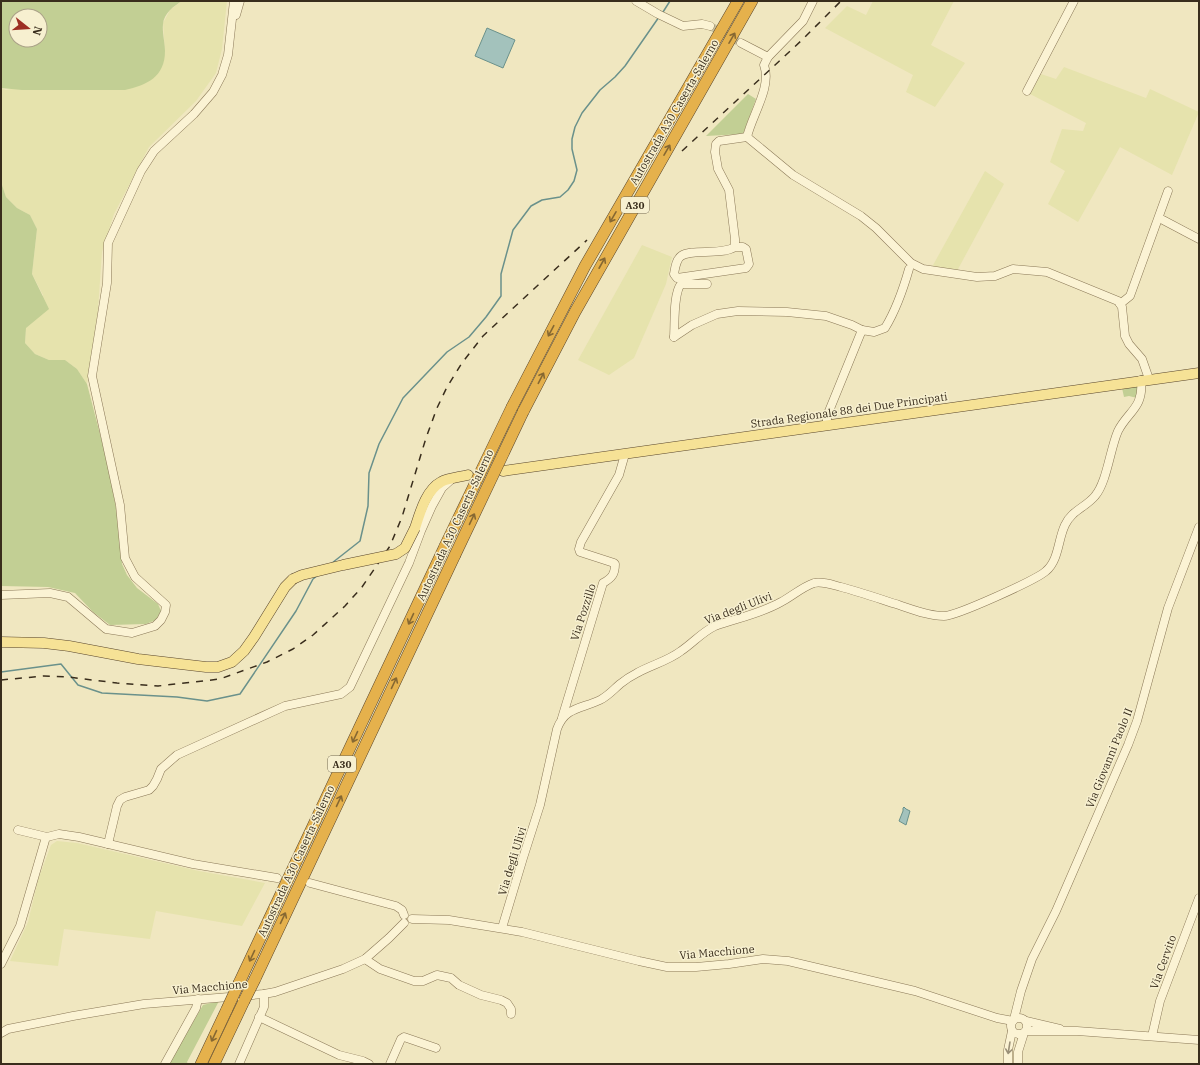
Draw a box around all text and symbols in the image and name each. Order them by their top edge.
north arrow [8,8,48,48]
text: N [30,25,46,37]
one-way arrow [728,32,736,44]
street label: Autostrada A30 Caserta-Salerno [626,37,722,187]
one-way arrow [663,145,671,157]
road number: A30 [621,197,649,213]
one-way arrow [609,211,617,223]
one-way arrow [599,257,606,269]
one-way arrow [547,324,554,336]
one-way arrow [537,372,545,384]
street label: Strada Regionale 88 dei Due Principati [750,389,949,431]
street label: Autostrada A30 Caserta-Salerno [414,447,496,603]
one-way arrow [469,514,476,526]
street label: Via Pozzillo [567,582,599,642]
street label: Via degli Ulivi [702,589,774,627]
one-way arrow [407,613,414,625]
one-way arrow [391,677,398,689]
street label: Via Giovanni Paolo II [1082,706,1136,810]
one-way arrow [351,730,358,742]
road number: A30 [328,756,356,772]
street label: Autostrada A30 Caserta-Salerno [255,783,337,939]
one-way arrow [336,795,343,807]
street label: Via degli Ulivi [495,824,529,897]
one-way arrow [280,912,287,924]
street label: Via Cervito [1147,933,1179,991]
street label: Via Macchione [679,942,755,962]
one-way arrow [248,949,255,961]
street label: Via Macchione [172,977,248,997]
one-way arrow [210,1030,217,1042]
one-way arrow [1005,1041,1013,1054]

